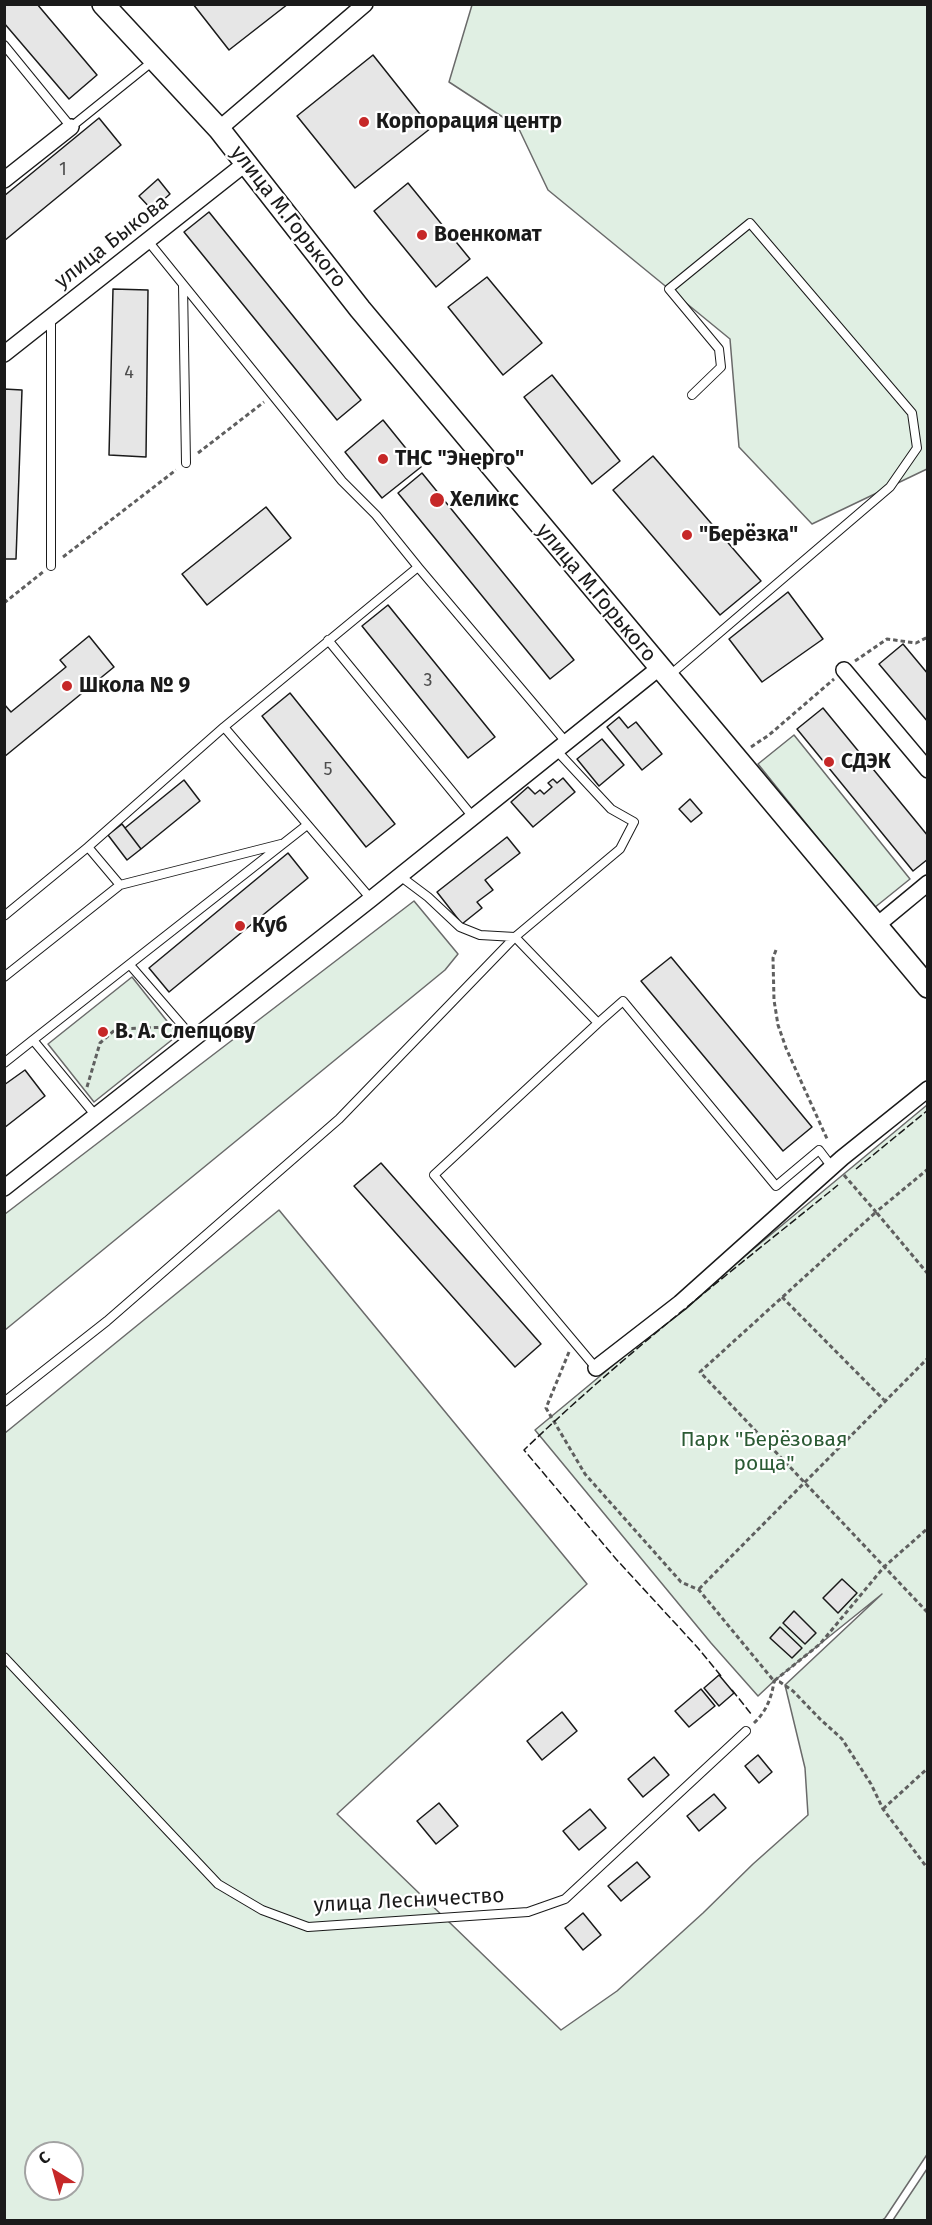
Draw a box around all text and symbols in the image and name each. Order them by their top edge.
place label: Корпорация центр [376,109,562,135]
marker: Корпорация центр [357,115,371,129]
street label: улица М.Горького [225,141,351,293]
house number: 1 [59,159,67,181]
street label: улица Быкова [50,190,174,294]
place label: Военкомат [434,222,542,248]
marker: Военкомат [415,228,429,242]
house number: 4 [124,362,134,384]
place label: ТНС "Энерго" [395,446,524,472]
marker: ТНС "Энерго" [376,452,390,466]
place label: Хеликс [450,487,519,513]
marker: Хеликс [428,491,446,509]
street label: улица М.Горького [531,519,661,667]
place label: "Берёзка" [699,522,798,548]
marker: "Берёзка" [680,528,694,542]
house number: 3 [424,670,432,692]
place label: Школа № 9 [79,673,190,699]
marker: Школа № 9 [60,679,74,693]
place label: СДЭК [841,749,891,775]
marker: СДЭК [822,755,836,769]
house number: 5 [323,759,333,781]
place label: Куб [252,913,288,939]
marker: Куб [233,919,247,933]
place label: В. А. Слепцову [115,1019,255,1045]
marker: В. А. Слепцову [96,1025,110,1039]
park label: Парк "Берёзовая роща" [680,1427,848,1477]
street label: улица Лесничество [313,1883,505,1919]
north arrow [24,2141,84,2201]
text: С [35,2147,53,2168]

